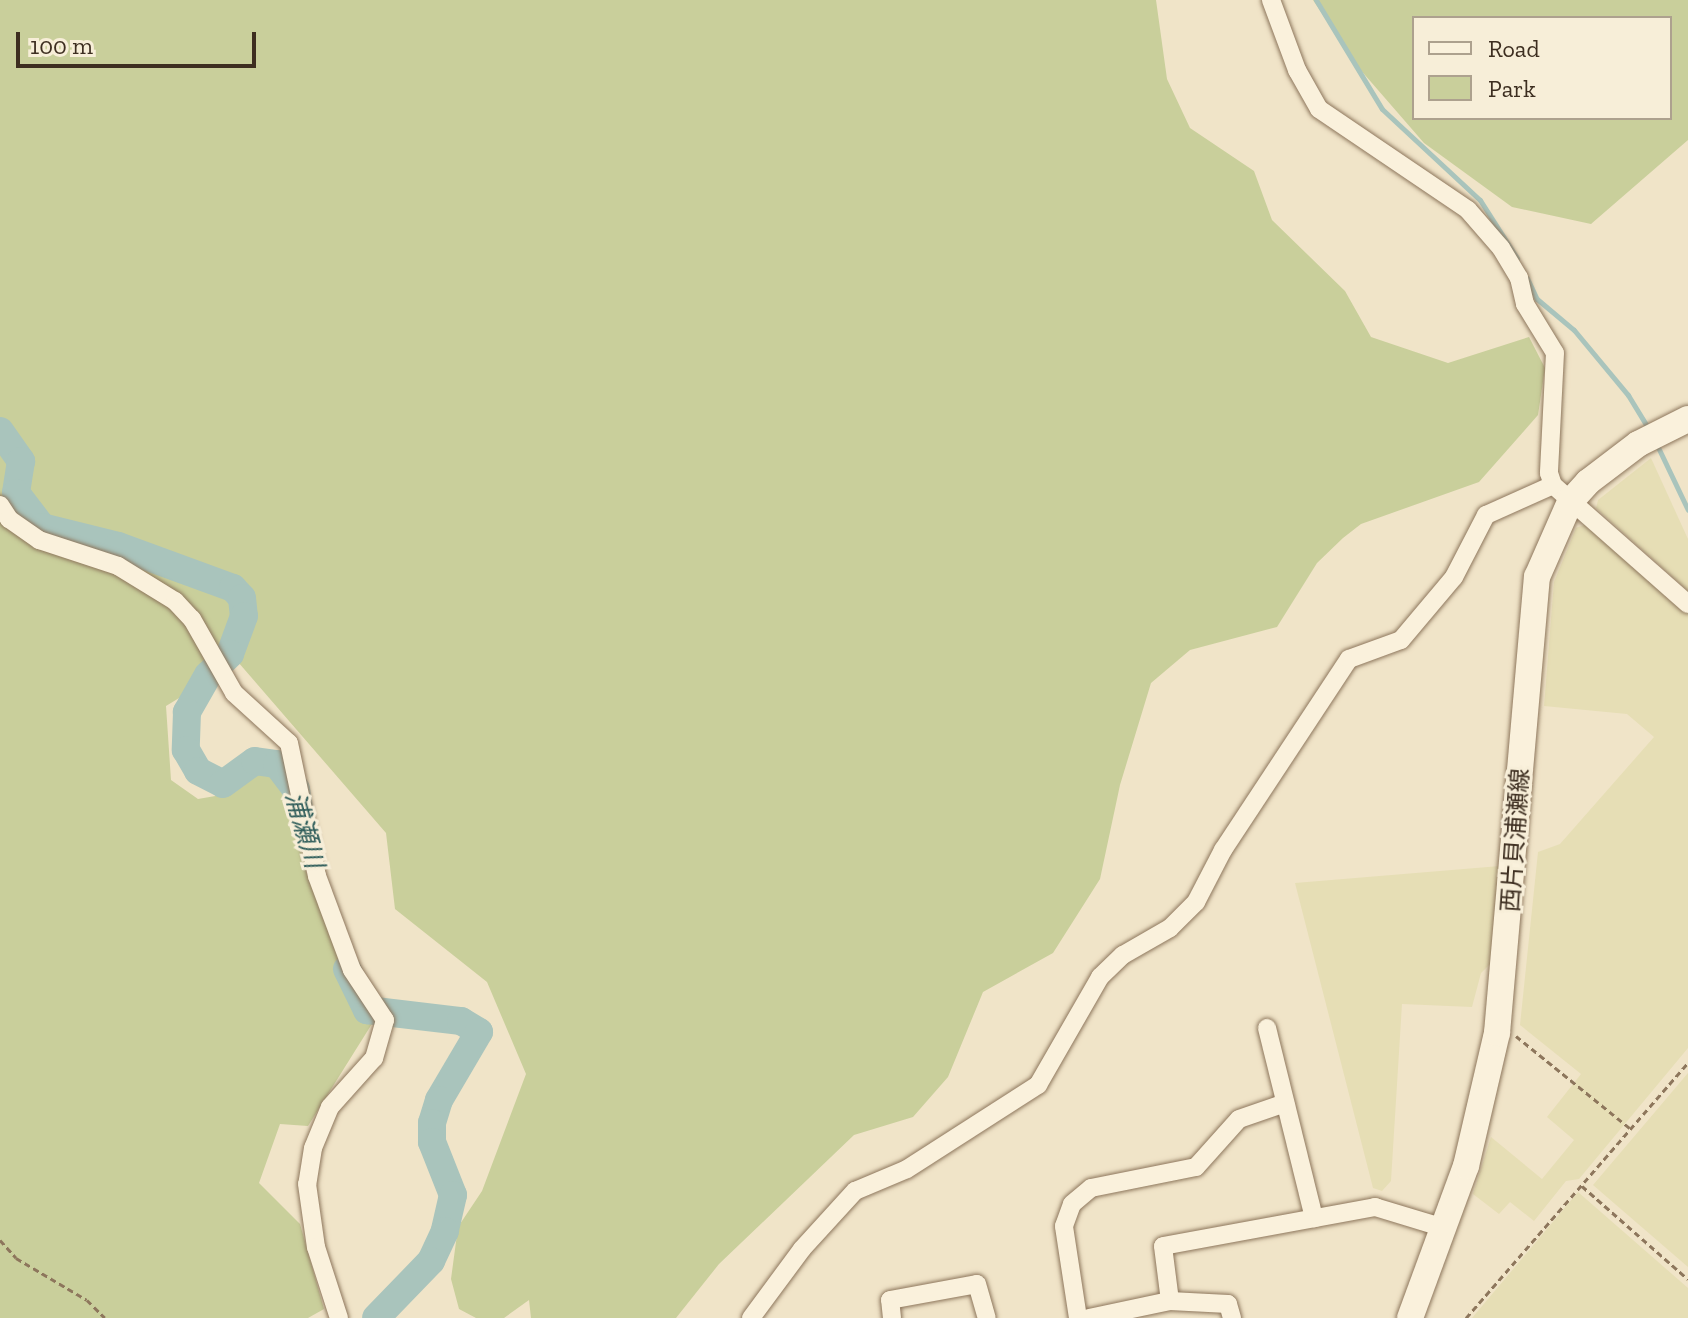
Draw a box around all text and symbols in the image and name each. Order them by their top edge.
scale bar [20,16,260,66]
legend [1412,16,1672,120]
text: 100 m [30,31,93,60]
text: Road [1488,34,1540,63]
text: Park [1488,74,1536,103]
street label: 西片貝浦瀬線 [1496,767,1534,913]
water label: 浦瀬川 [278,788,330,872]

